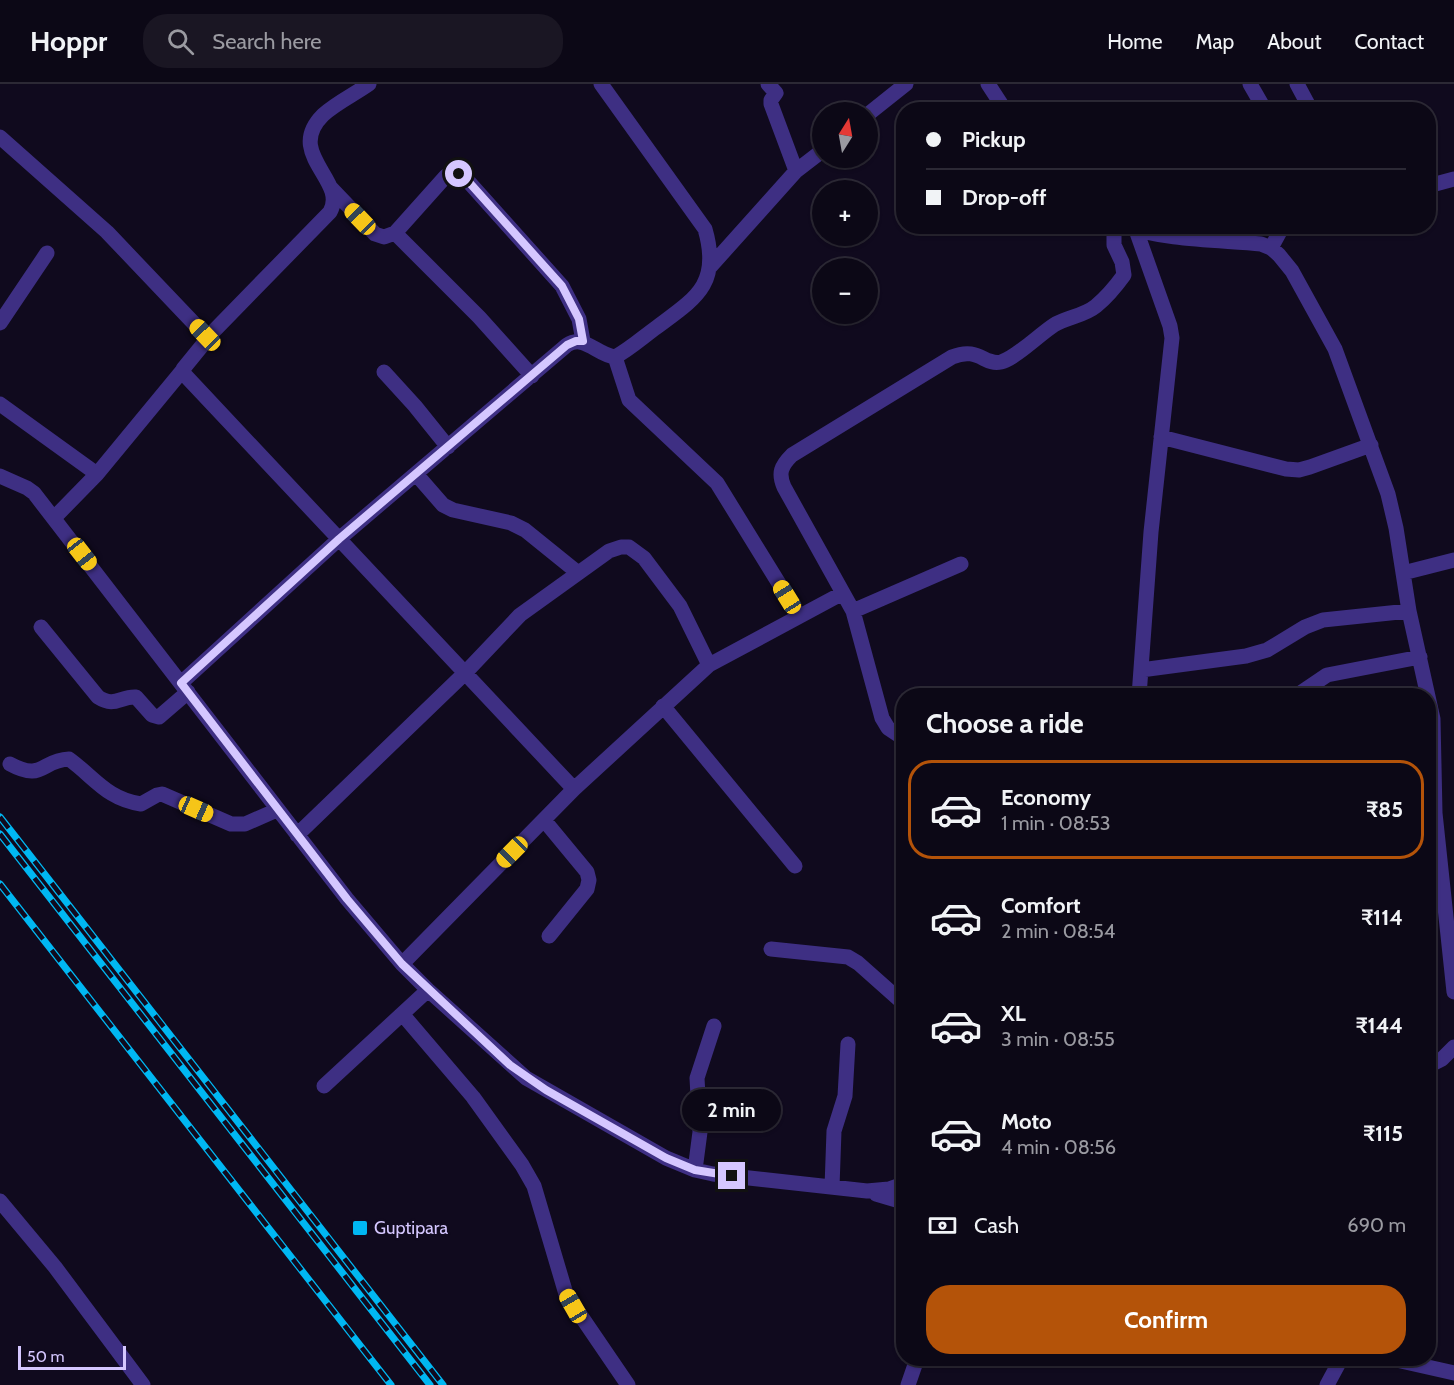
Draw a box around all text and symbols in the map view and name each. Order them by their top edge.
search box [143,14,563,68]
text: Hoppr [30,24,107,58]
icon: search [164,25,197,58]
text: Search here [212,28,322,55]
text: Home [1107,29,1163,54]
text: Map [1196,29,1234,54]
text: About [1267,29,1321,54]
text: Contact [1354,29,1424,54]
north arrow [812,102,878,168]
map controls [812,102,878,324]
text: Pickup [962,126,1026,153]
route start [445,160,472,187]
button: + [812,180,878,246]
text: Drop-off [962,184,1046,211]
car [341,200,379,238]
button: − [812,258,878,324]
car [186,316,224,354]
car [64,534,100,574]
car [770,577,804,617]
text: Choose a ride [926,707,1084,740]
icon: car [929,783,983,837]
text: Economy [1001,784,1091,811]
car [176,793,216,825]
text: ₹85 [1366,796,1403,823]
text: 1 min · 08:53 [1001,811,1111,835]
car [493,833,531,871]
icon: car [929,891,983,945]
text: Comfort [1001,892,1080,919]
text: ₹114 [1361,904,1403,931]
text: 2 min · 08:54 [1001,919,1115,943]
icon: car [929,999,983,1053]
text: XL [1001,1000,1026,1027]
text: ₹144 [1356,1012,1403,1039]
text: 3 min · 08:55 [1001,1027,1115,1051]
callout: 2 min [682,1089,782,1131]
text: 2 min [707,1098,756,1122]
icon: car [929,1107,983,1161]
text: Moto [1001,1108,1052,1135]
text: ₹115 [1363,1120,1403,1147]
text: 4 min · 08:56 [1001,1135,1116,1159]
route end [718,1162,745,1189]
icon: cash [926,1209,959,1242]
text: Cash [974,1212,1019,1239]
text: 690 m [1347,1213,1406,1237]
place label: Guptipara [374,1217,448,1239]
marker: Guptipara [351,1219,369,1237]
button: Confirm [926,1285,1406,1354]
car [556,1286,590,1326]
scale bar [18,1343,126,1370]
text: 50 m [27,1347,64,1366]

